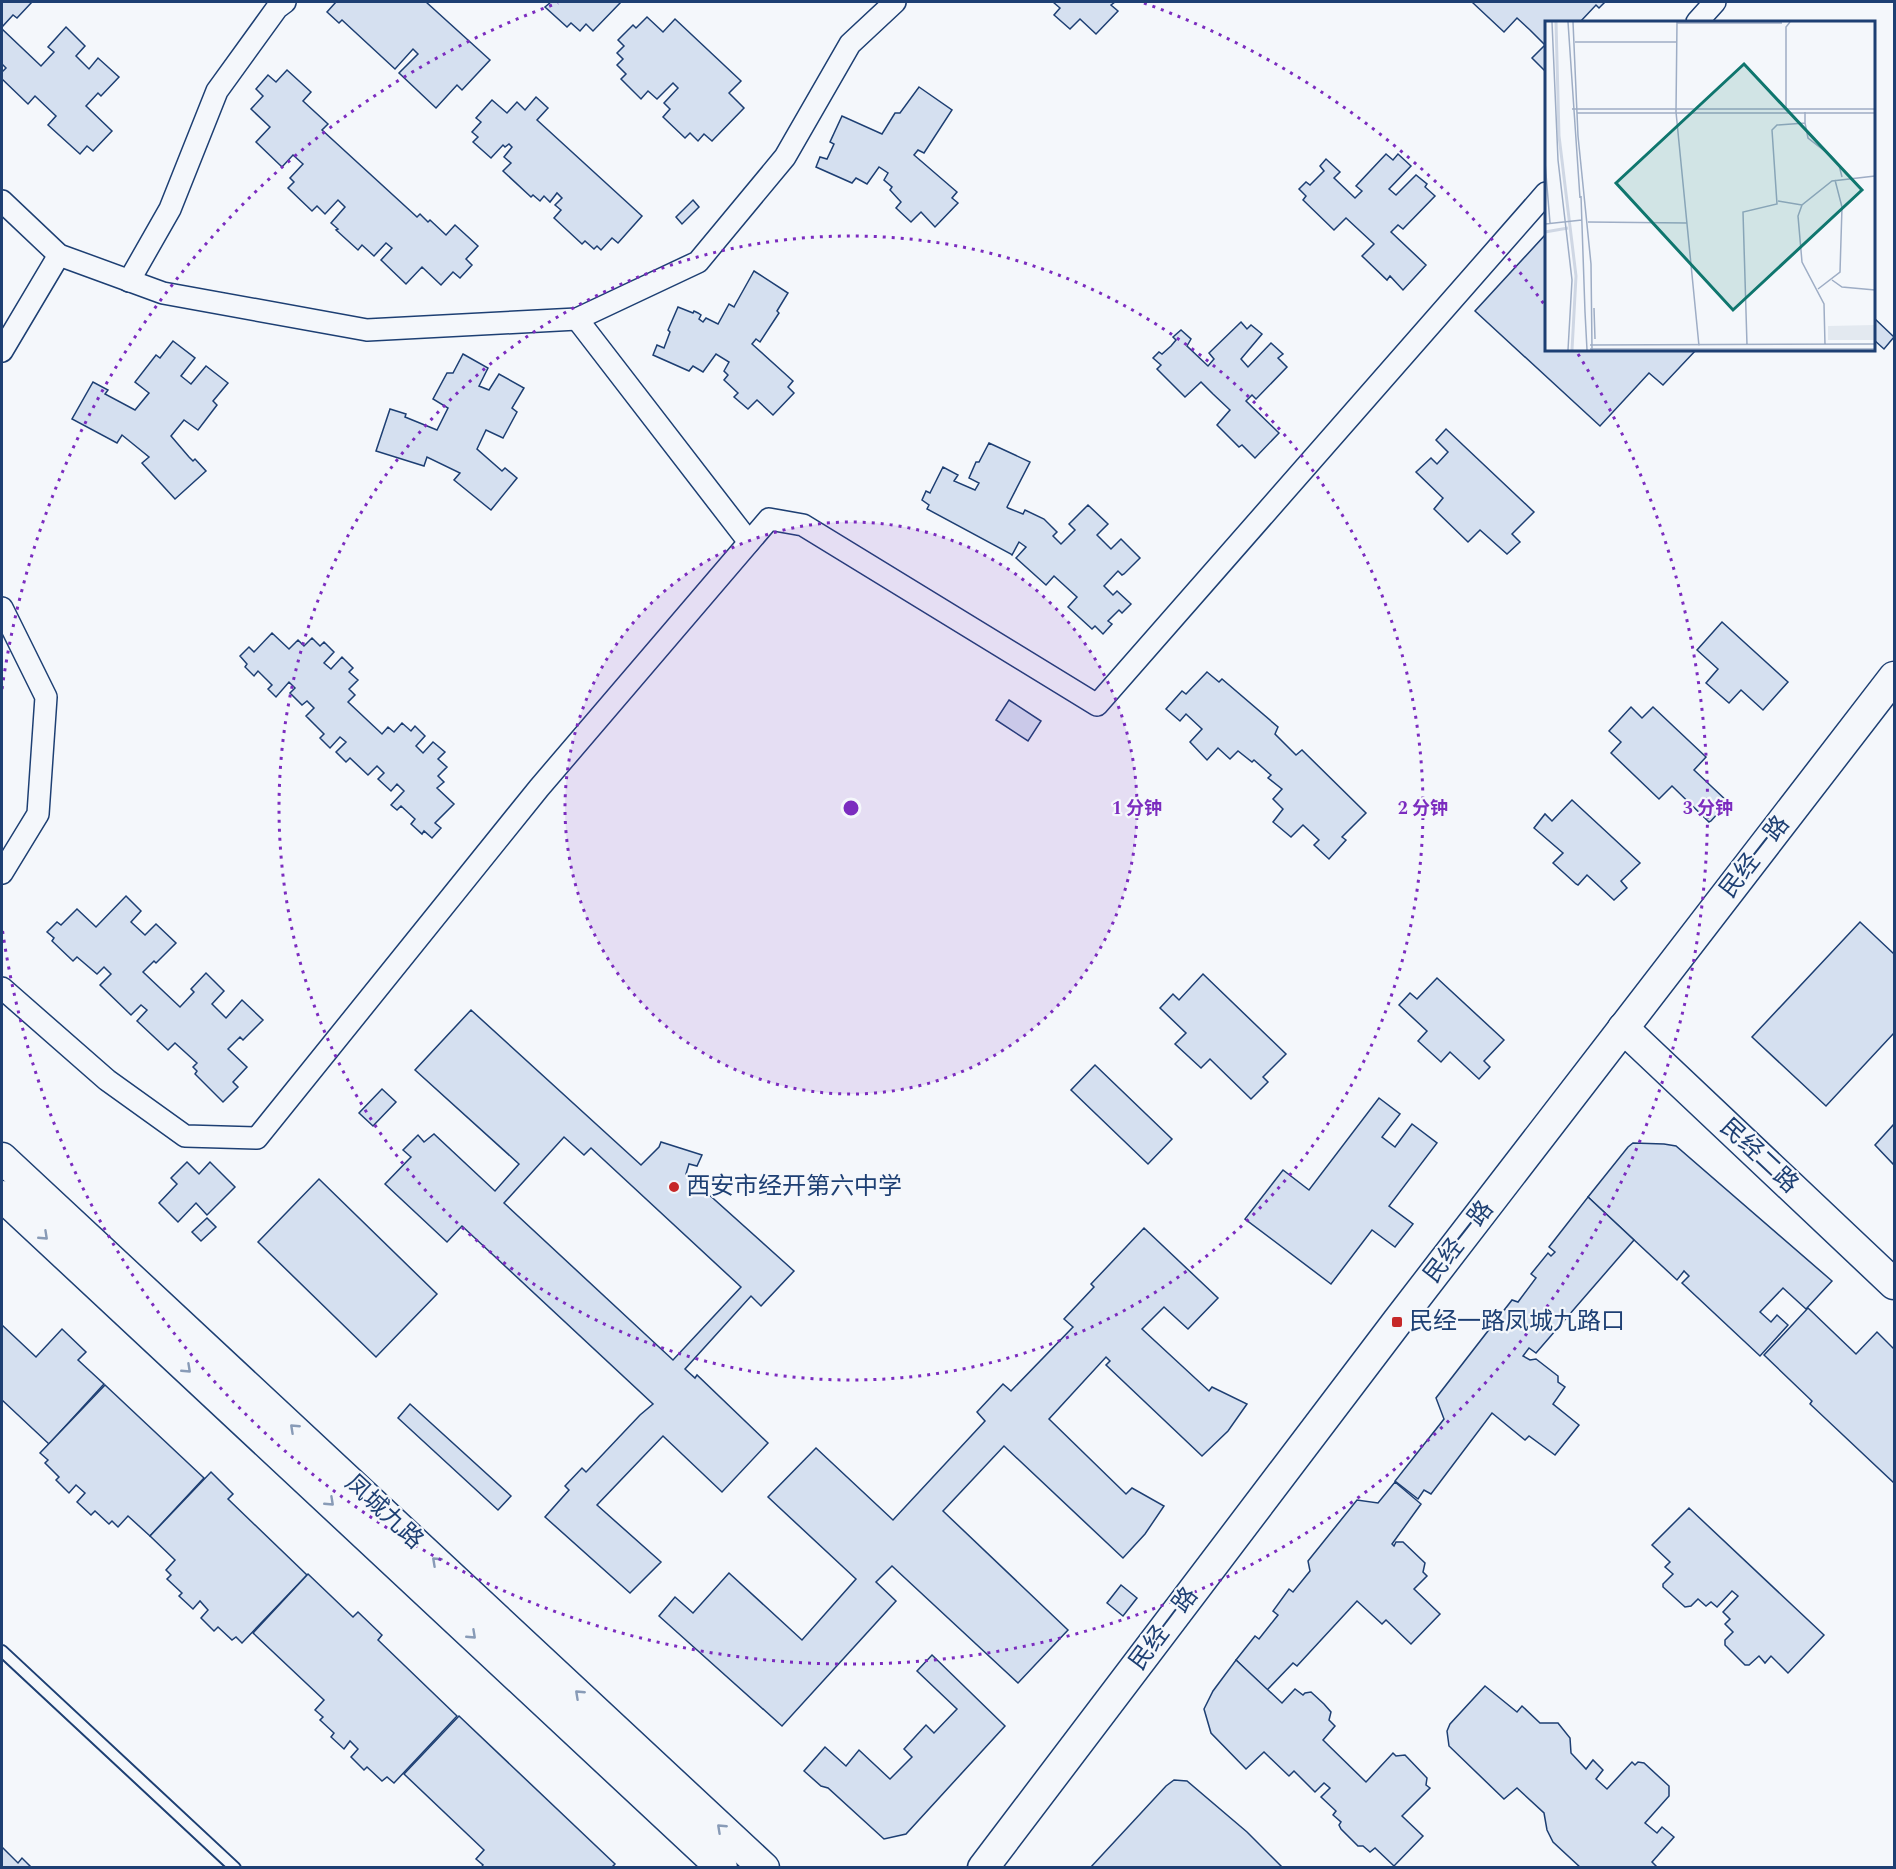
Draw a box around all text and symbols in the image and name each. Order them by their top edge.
inset map [1545,21,1875,351]
text: 1 分钟 [1112,795,1162,822]
text: 2 分钟 [1398,795,1448,822]
text: 3 分钟 [1683,795,1733,822]
centre of rings [841,798,861,818]
street label: 民经一路 [1711,808,1799,906]
street label: 民经二路 [1712,1110,1806,1202]
place label: 西安市经开第六中学 [686,1169,902,1205]
marker: 西安市经开第六中学 [667,1180,681,1194]
street label: 民经一路 [1415,1193,1503,1291]
one-way arrow [38,1229,48,1240]
place label: 民经一路凤城九路口 [1409,1304,1625,1340]
marker: 民经一路凤城九路口 [1390,1315,1404,1329]
one-way arrow [180,1362,191,1373]
one-way arrow [290,1424,300,1435]
street label: 凤城九路 [337,1466,431,1558]
one-way arrow [323,1495,333,1506]
one-way arrow [433,1557,443,1568]
street label: 民经一路 [1121,1580,1207,1678]
one-way arrow [466,1628,476,1639]
one-way arrow [575,1691,586,1702]
one-way arrow [718,1824,729,1835]

